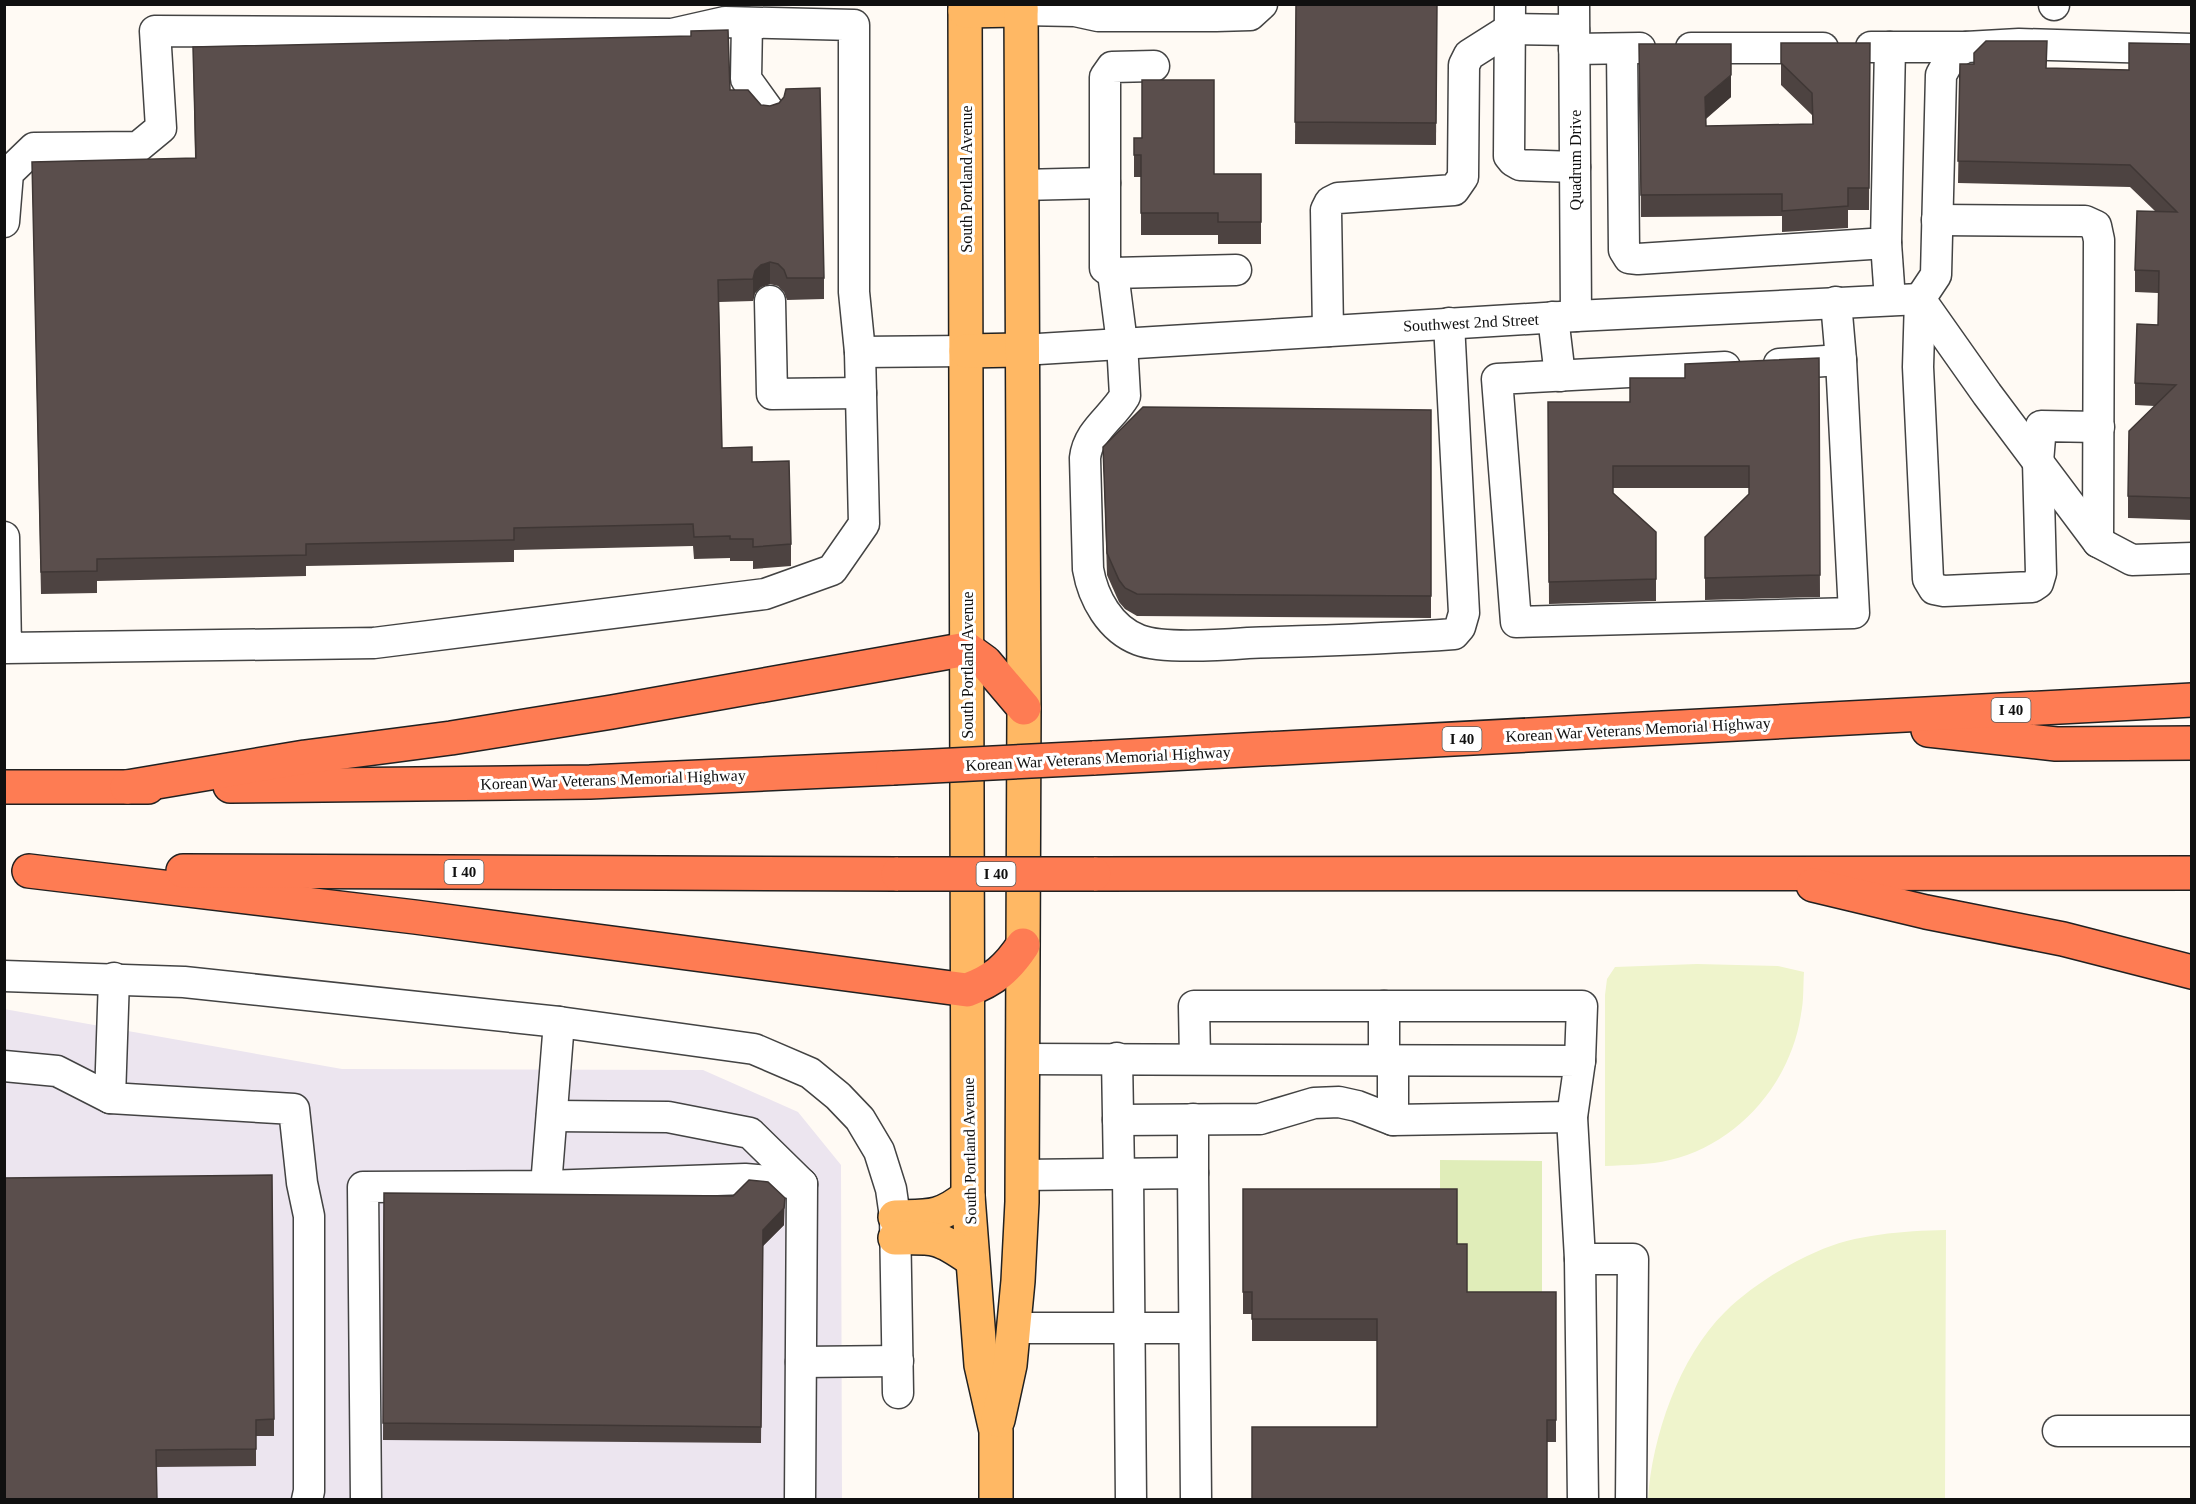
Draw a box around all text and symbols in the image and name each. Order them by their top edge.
street label: South Portland Avenue [958,105,975,253]
street label: Quadrum Drive [1567,110,1584,210]
street label: Southwest 2nd Street [1403,310,1540,335]
street label: South Portland Avenue [959,591,976,739]
road number: I 40 [1992,698,2030,722]
street label: Korean War Veterans Memorial Highway [1505,714,1771,746]
road number: I 40 [1442,727,1482,751]
street label: Korean War Veterans Memorial Highway [965,743,1231,775]
street label: Korean War Veterans Memorial Highway [480,766,746,794]
road number: I 40 [444,860,484,884]
road number: I 40 [976,862,1016,886]
street label: South Portland Avenue [960,1077,979,1225]

